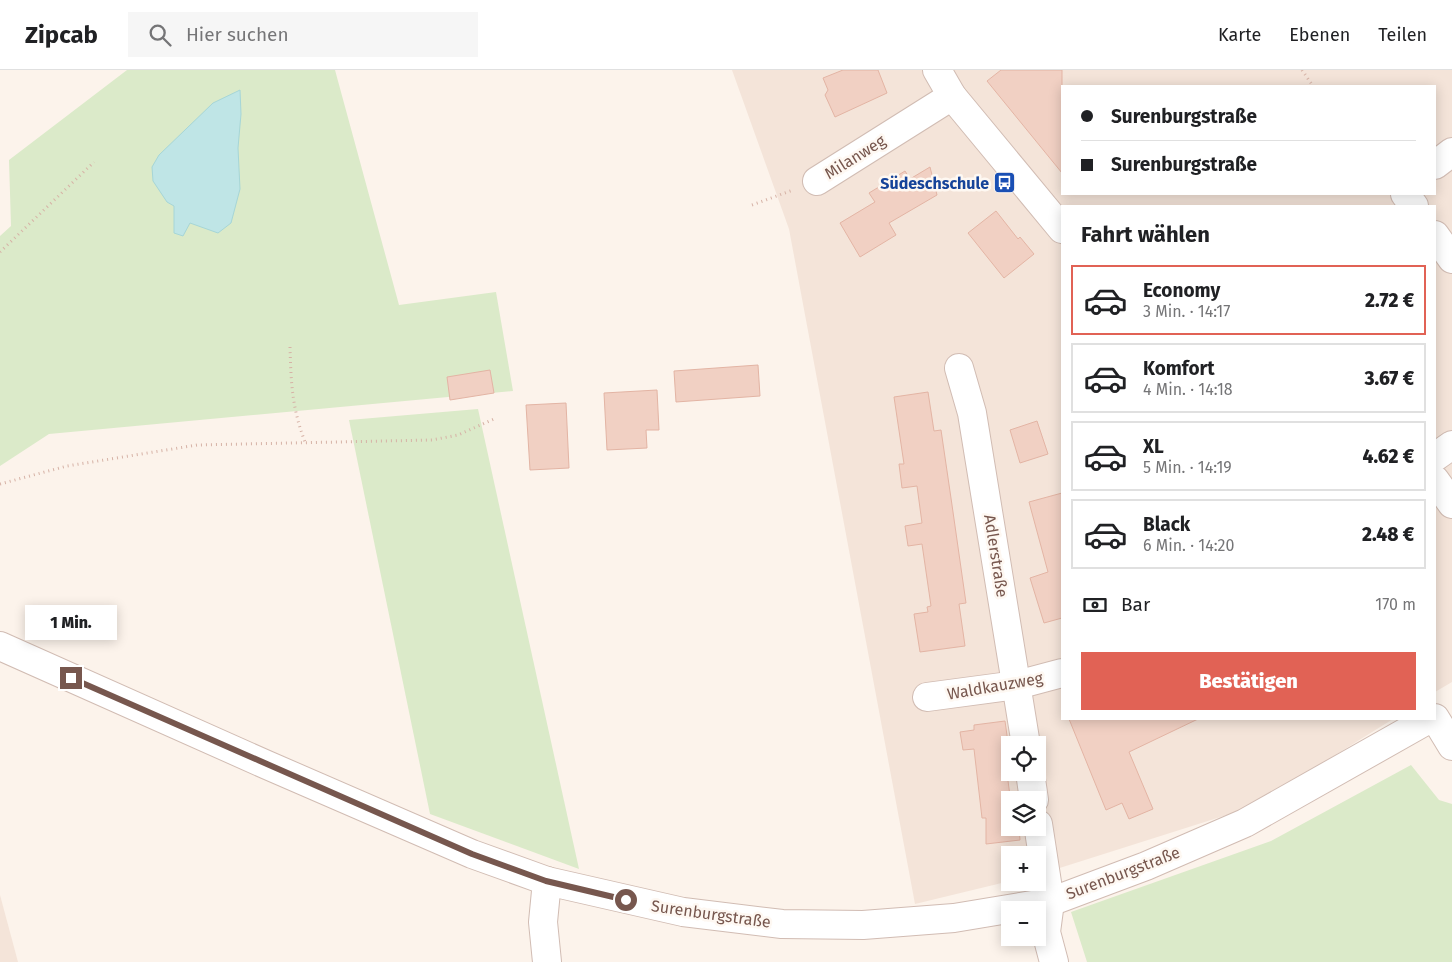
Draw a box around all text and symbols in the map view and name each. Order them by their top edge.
search box [128,12,478,57]
text: Zipcab [25,21,98,49]
icon: search [146,21,174,49]
text: Hier suchen [186,23,289,46]
text: Karte [1218,24,1261,46]
text: Ebenen [1289,24,1350,46]
text: Teilen [1378,24,1427,46]
text: Surenburgstraße [1111,105,1257,128]
street label: Milanweg [821,131,890,183]
text: Surenburgstraße [1111,153,1257,176]
bus stop icon: Südeschschule [993,171,1017,195]
place label: Südeschschule [880,174,989,193]
text: Fahrt wählen [1081,221,1210,248]
icon: car [1083,278,1128,323]
text: Economy [1143,279,1220,302]
text: 2.72 € [1365,289,1414,312]
text: 3 Min. · 14:17 [1143,302,1230,321]
icon: car [1083,356,1128,401]
text: Komfort [1143,357,1214,380]
text: 3.67 € [1365,367,1414,390]
text: 4 Min. · 14:18 [1143,380,1233,399]
icon: car [1083,434,1128,479]
text: XL [1143,435,1164,458]
text: 4.62 € [1363,445,1414,468]
text: 5 Min. · 14:19 [1143,458,1232,477]
icon: car [1083,512,1128,557]
street label: Adlerstraße [980,513,1012,599]
text: Black [1143,513,1190,536]
text: 2.48 € [1362,523,1414,546]
text: 6 Min. · 14:20 [1143,536,1234,555]
icon: cash [1081,591,1109,619]
text: Bar [1121,593,1150,616]
text: 170 m [1375,595,1416,614]
callout: 1 Min. [25,606,117,640]
text: 1 Min. [50,613,92,632]
button: Bestätigen [1081,652,1416,710]
route end [60,667,82,689]
street label: Waldkauzweg [946,668,1045,704]
map controls [1001,736,1046,946]
button: locate [1001,736,1046,781]
button: layers [1001,791,1046,836]
street label: Surenburgstraße [1063,843,1183,903]
button: + [1001,846,1046,891]
route start [615,889,637,911]
street label: Surenburgstraße [650,896,772,932]
button: − [1001,901,1046,946]

